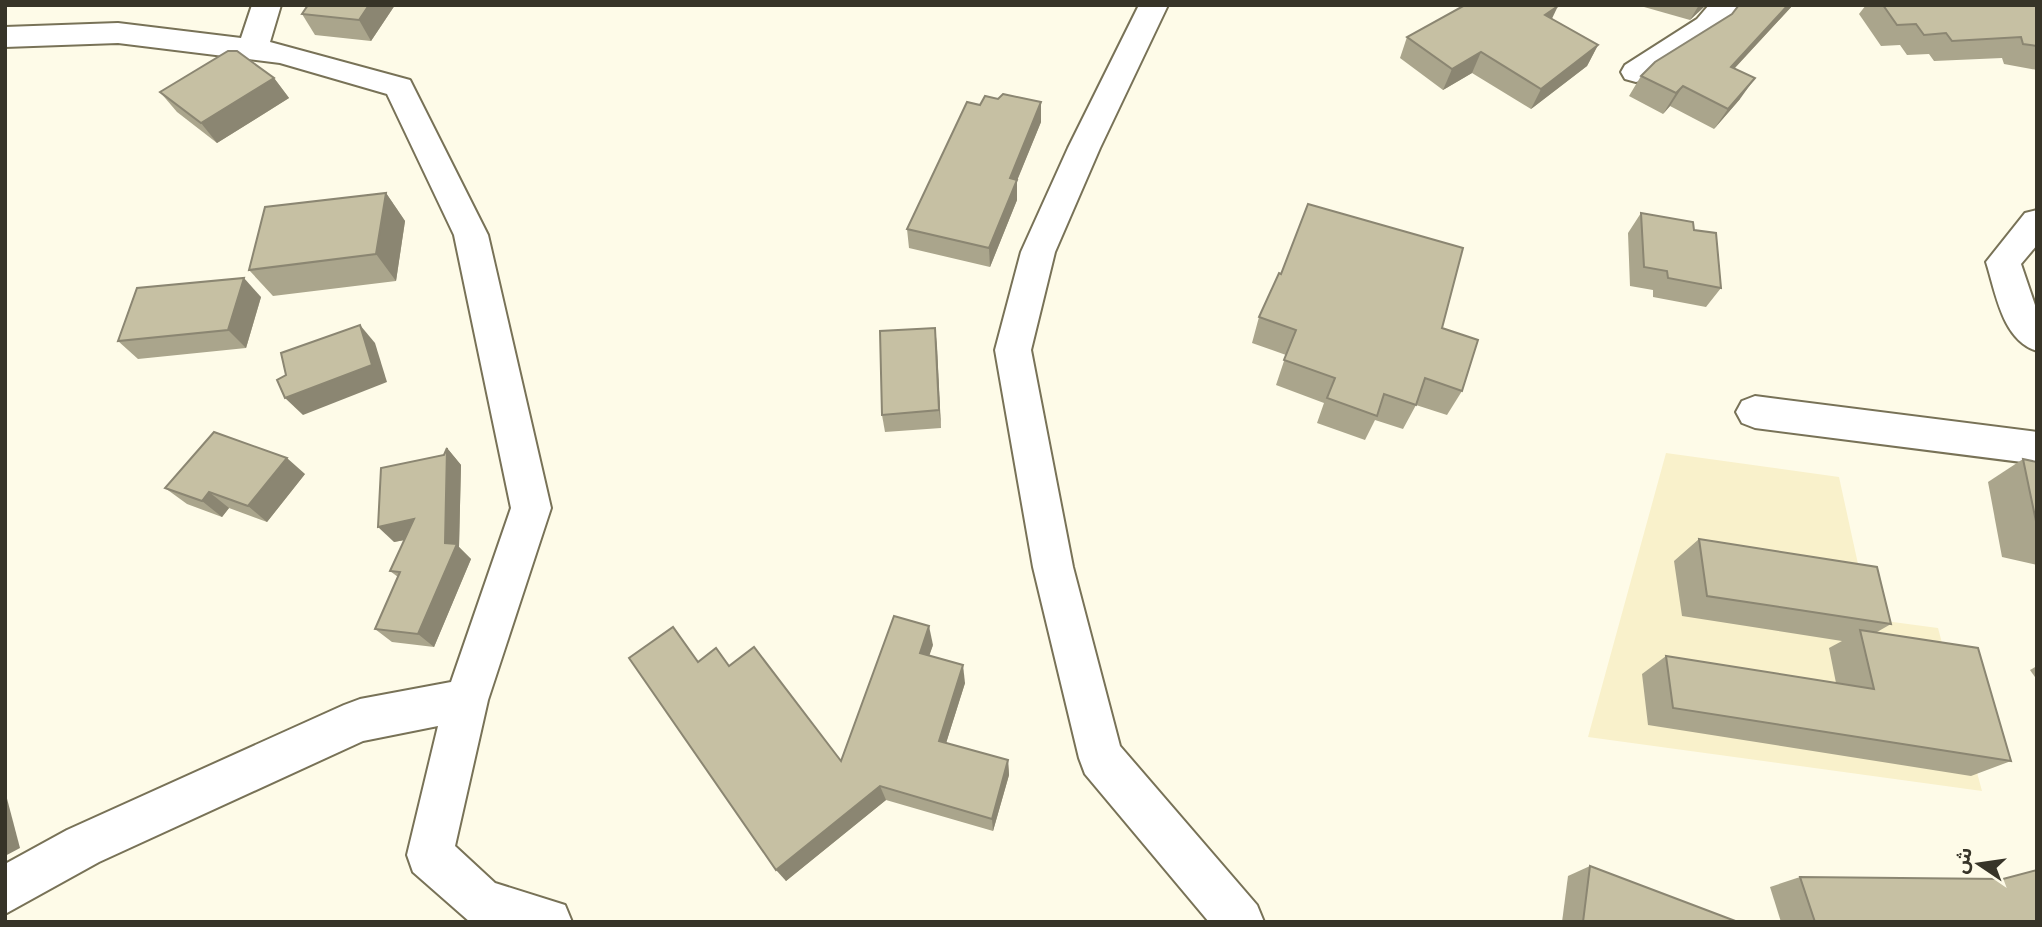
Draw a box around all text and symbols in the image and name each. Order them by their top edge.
north arrow [1944,829,2014,899]
text: ش [1947,845,1978,876]

